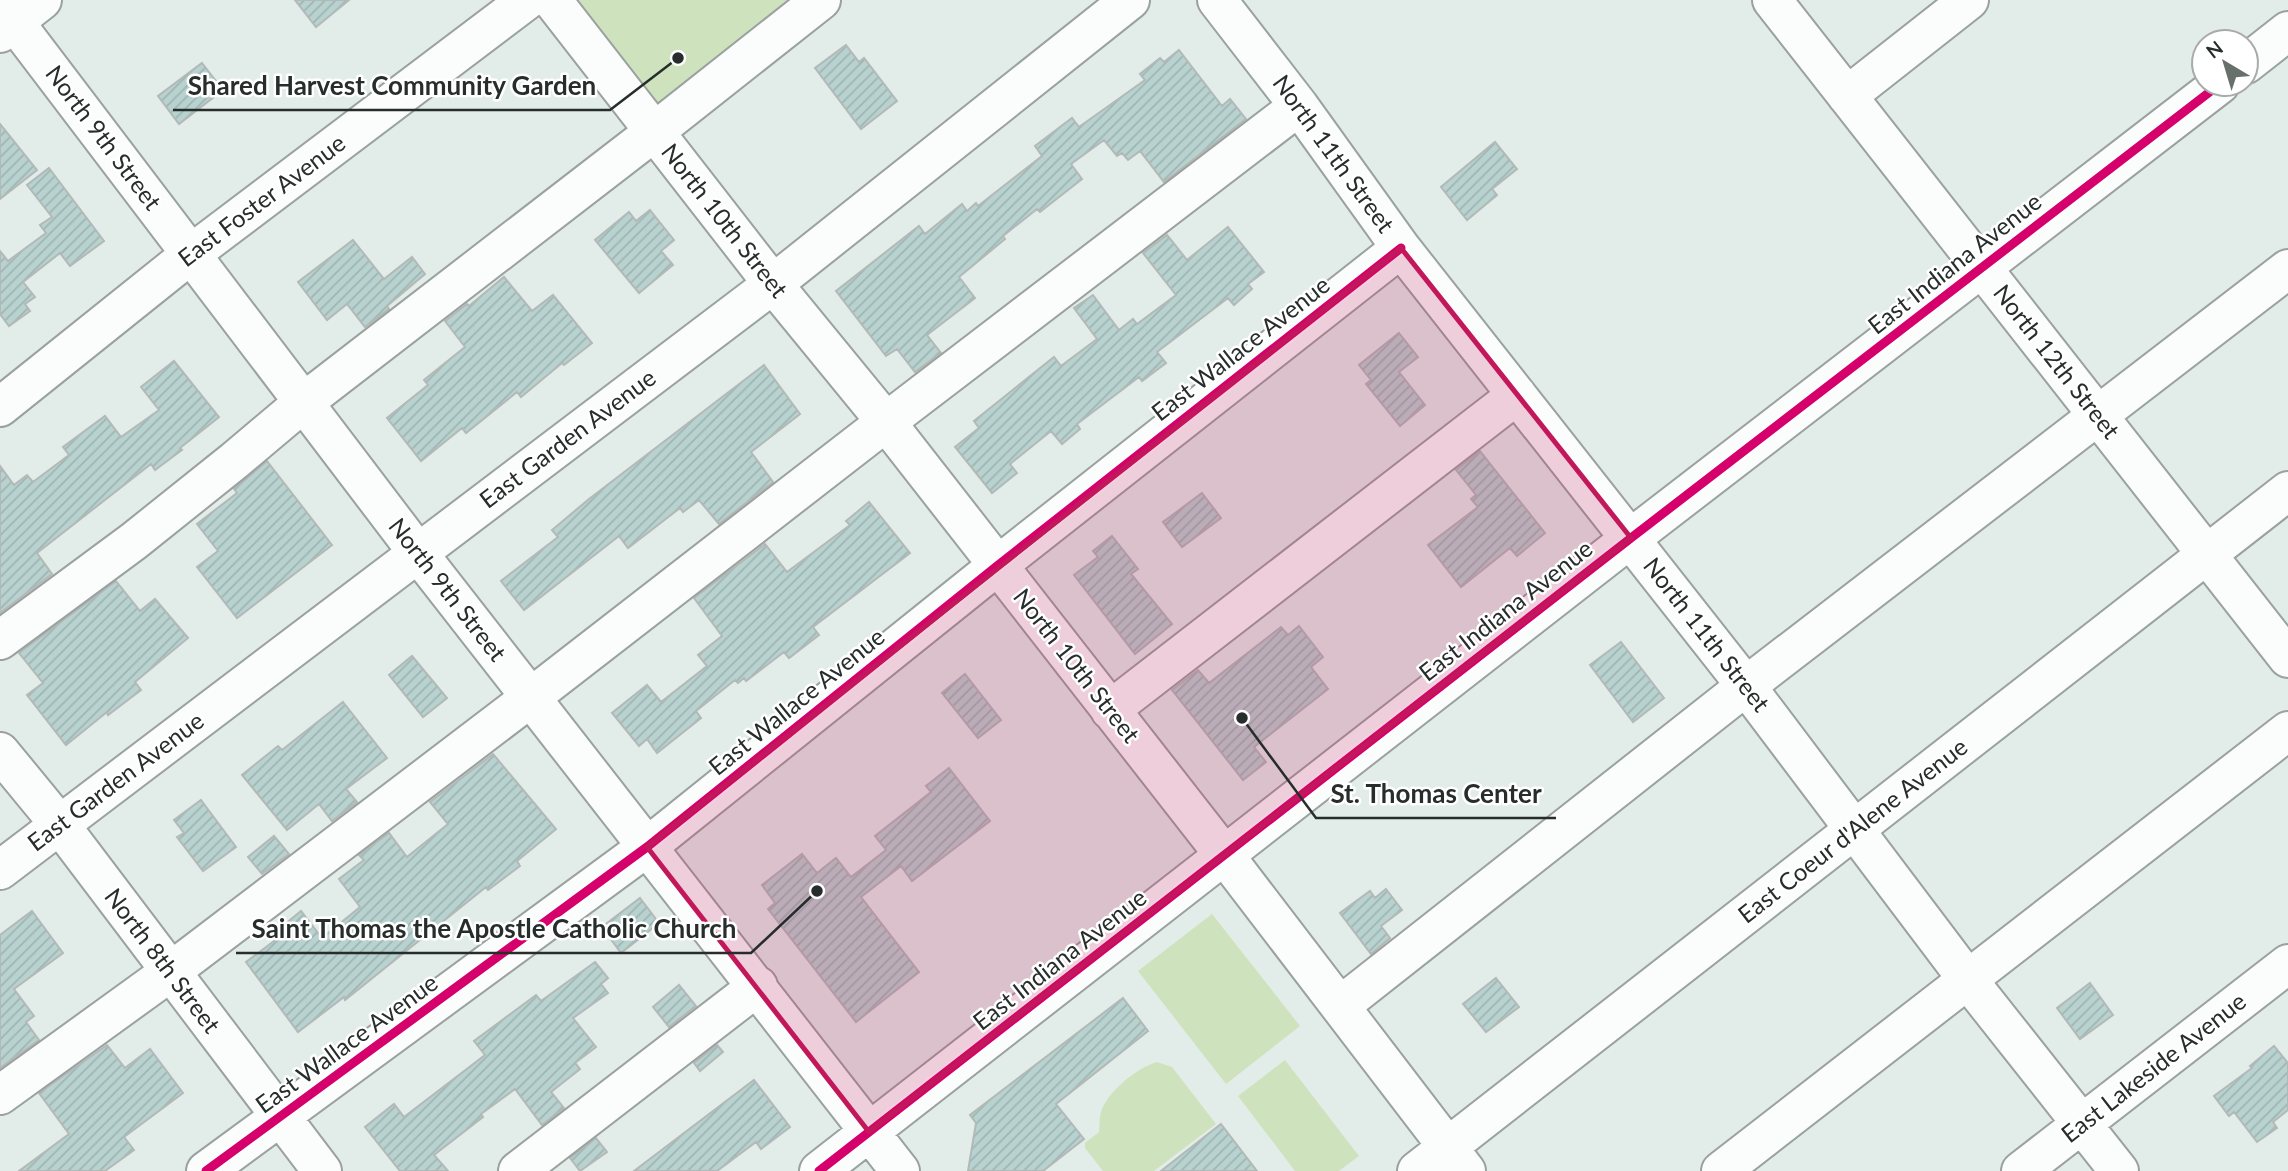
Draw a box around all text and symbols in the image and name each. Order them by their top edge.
north arrow [2190,28,2260,98]
text: N [2201,36,2227,63]
street label: North 9th Street [40,59,168,215]
callout: Shared Harvest Community Garden [173,63,610,110]
text: Shared Harvest Community Garden [188,69,596,101]
street label: North 11th Street [1267,69,1401,238]
street label: East Foster Avenue [172,128,350,272]
street label: North 10th Street [656,137,795,303]
street label: East Indiana Avenue [1862,186,2047,339]
street label: East Wallace Avenue [1145,269,1335,426]
street label: North 12th Street [1988,278,2127,444]
street label: East Garden Avenue [473,362,661,513]
street label: North 9th Street [383,512,513,667]
street label: East Indiana Avenue [1413,533,1598,686]
street label: North 11th Street [1638,551,1777,717]
street label: North 10th Street [1008,582,1147,748]
street label: East Wallace Avenue [702,621,890,781]
street label: East Garden Avenue [21,705,209,856]
street label: East Coeur d'Alene Avenue [1732,731,1973,928]
callout: St. Thomas Center [1316,771,1556,818]
text: St. Thomas Center [1330,777,1542,809]
street label: North 8th Street [99,882,227,1038]
street label: East Indiana Avenue [967,882,1152,1035]
callout: Saint Thomas the Apostle Catholic Church [236,906,751,953]
text: Saint Thomas the Apostle Catholic Church [252,912,736,944]
street label: East Wallace Avenue [249,967,443,1119]
street label: East Lakeside Avenue [2055,986,2251,1148]

